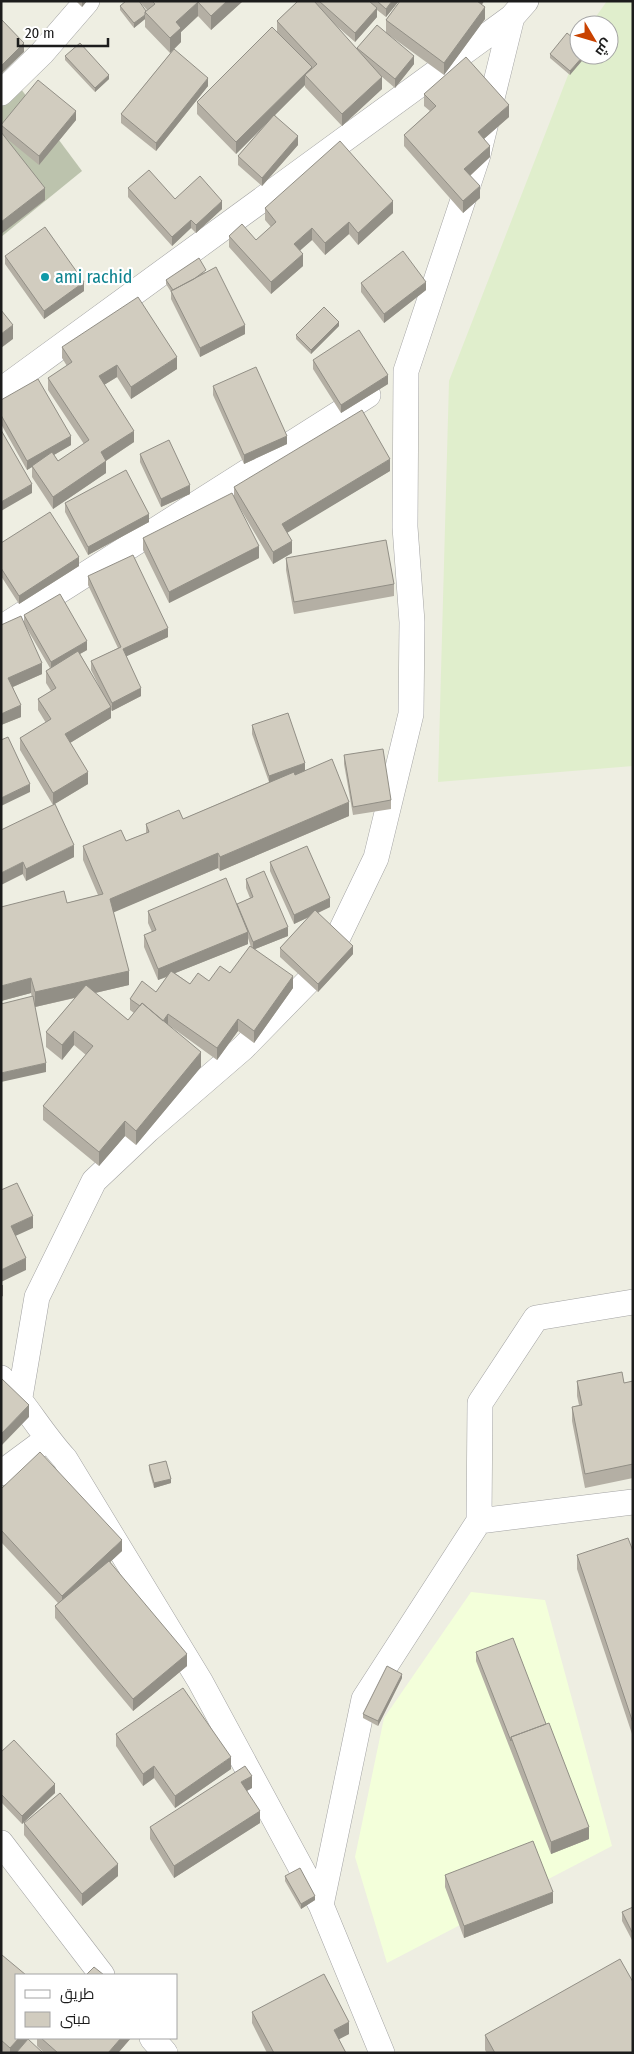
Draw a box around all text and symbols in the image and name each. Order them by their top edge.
scale bar [18,15,108,47]
north arrow [569,15,619,65]
text: 20 m [25,24,55,42]
text: ش [592,35,616,60]
place label: ami rachid [55,266,132,288]
marker: ami rachid [39,271,51,283]
legend [15,1974,178,2039]
text: طريق [60,1985,94,2004]
text: مبنى [60,2010,91,2029]

